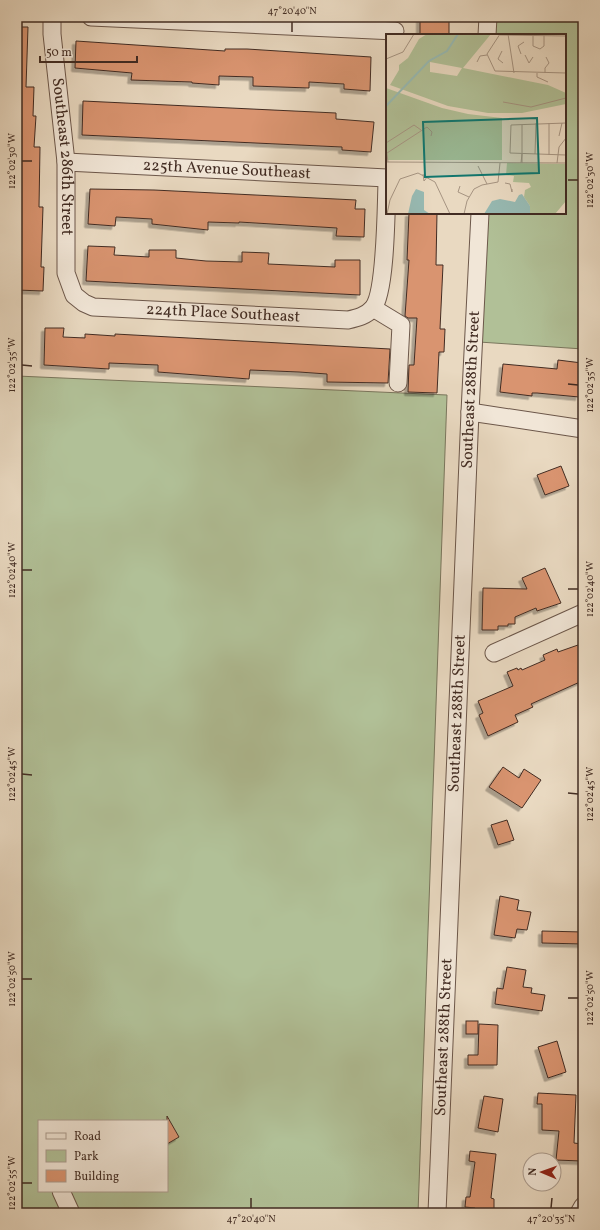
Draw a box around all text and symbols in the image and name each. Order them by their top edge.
text: 47°20'40"N [267,4,317,18]
inset map [386,34,566,214]
scale bar [40,38,137,64]
text: 50 m [46,45,72,61]
street label: Southeast 286th Street [46,77,77,236]
text: 122°02'30"W [5,133,19,189]
text: 122°02'30"W [583,152,597,208]
street label: 225th Avenue Southeast [142,155,312,185]
street label: 224th Place Southeast [145,299,301,329]
street label: Southeast 288th Street [457,310,486,469]
text: 122°02'35"W [5,337,19,393]
text: 122°02'35"W [583,357,597,413]
text: 122°02'40"W [5,542,19,598]
text: 122°02'40"W [583,561,597,617]
street label: Southeast 288th Street [443,634,472,793]
text: 122°02'45"W [5,747,19,801]
text: 122°02'45"W [583,767,597,821]
text: 122°02'50"W [5,951,19,1007]
street label: Southeast 288th Street [430,957,459,1117]
text: 122°02'50"W [583,970,597,1026]
legend [38,1120,168,1192]
text: Road [74,1129,101,1145]
text: Park [74,1149,99,1165]
north arrow [522,1152,562,1192]
text: 122°02'55"W [5,1156,19,1210]
text: N [526,1167,541,1176]
text: Building [74,1169,119,1185]
text: 47°20'40"N [226,1212,276,1226]
text: 47°20'35"N [527,1212,576,1226]

